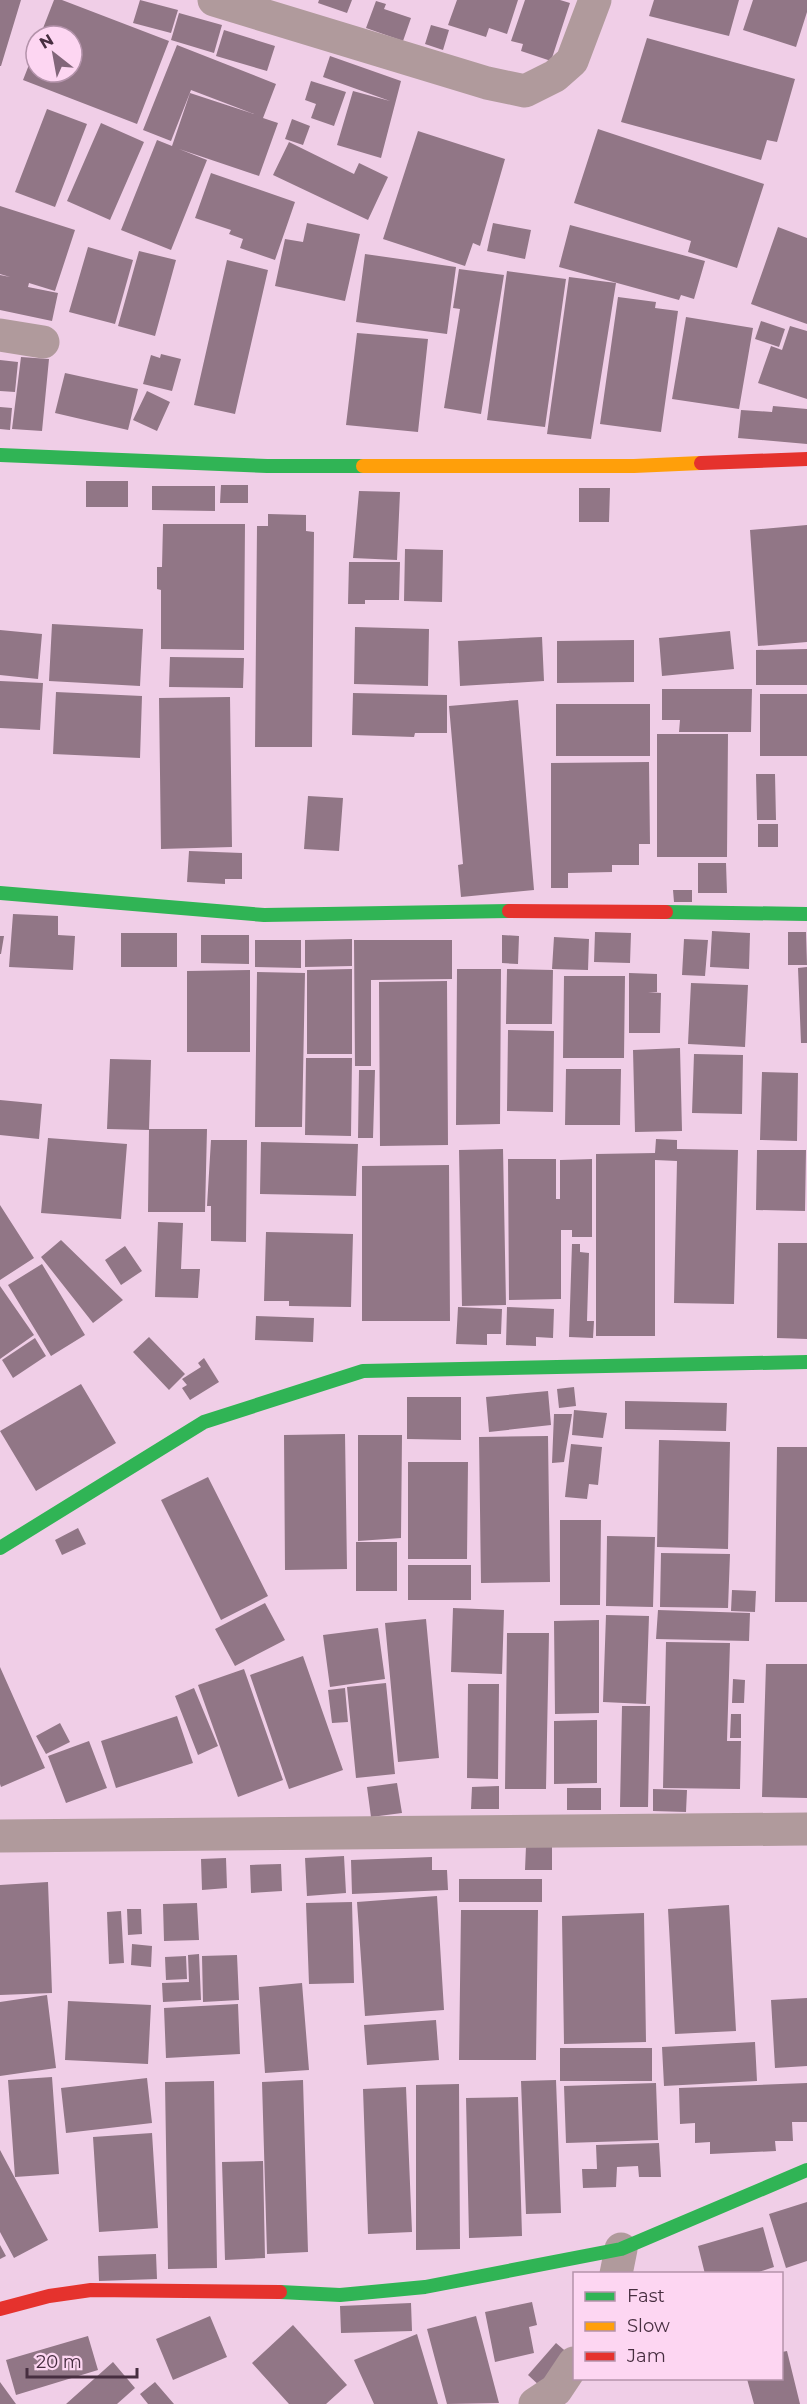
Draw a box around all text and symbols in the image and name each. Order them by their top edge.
north arrow [24,24,84,84]
text: N [36,30,57,53]
legend [573,2272,783,2380]
text: Fast [627,2285,665,2307]
text: Slow [627,2315,670,2337]
scale bar [27,2341,136,2379]
text: Jam [626,2345,666,2367]
text: 20 m [36,2351,82,2373]

